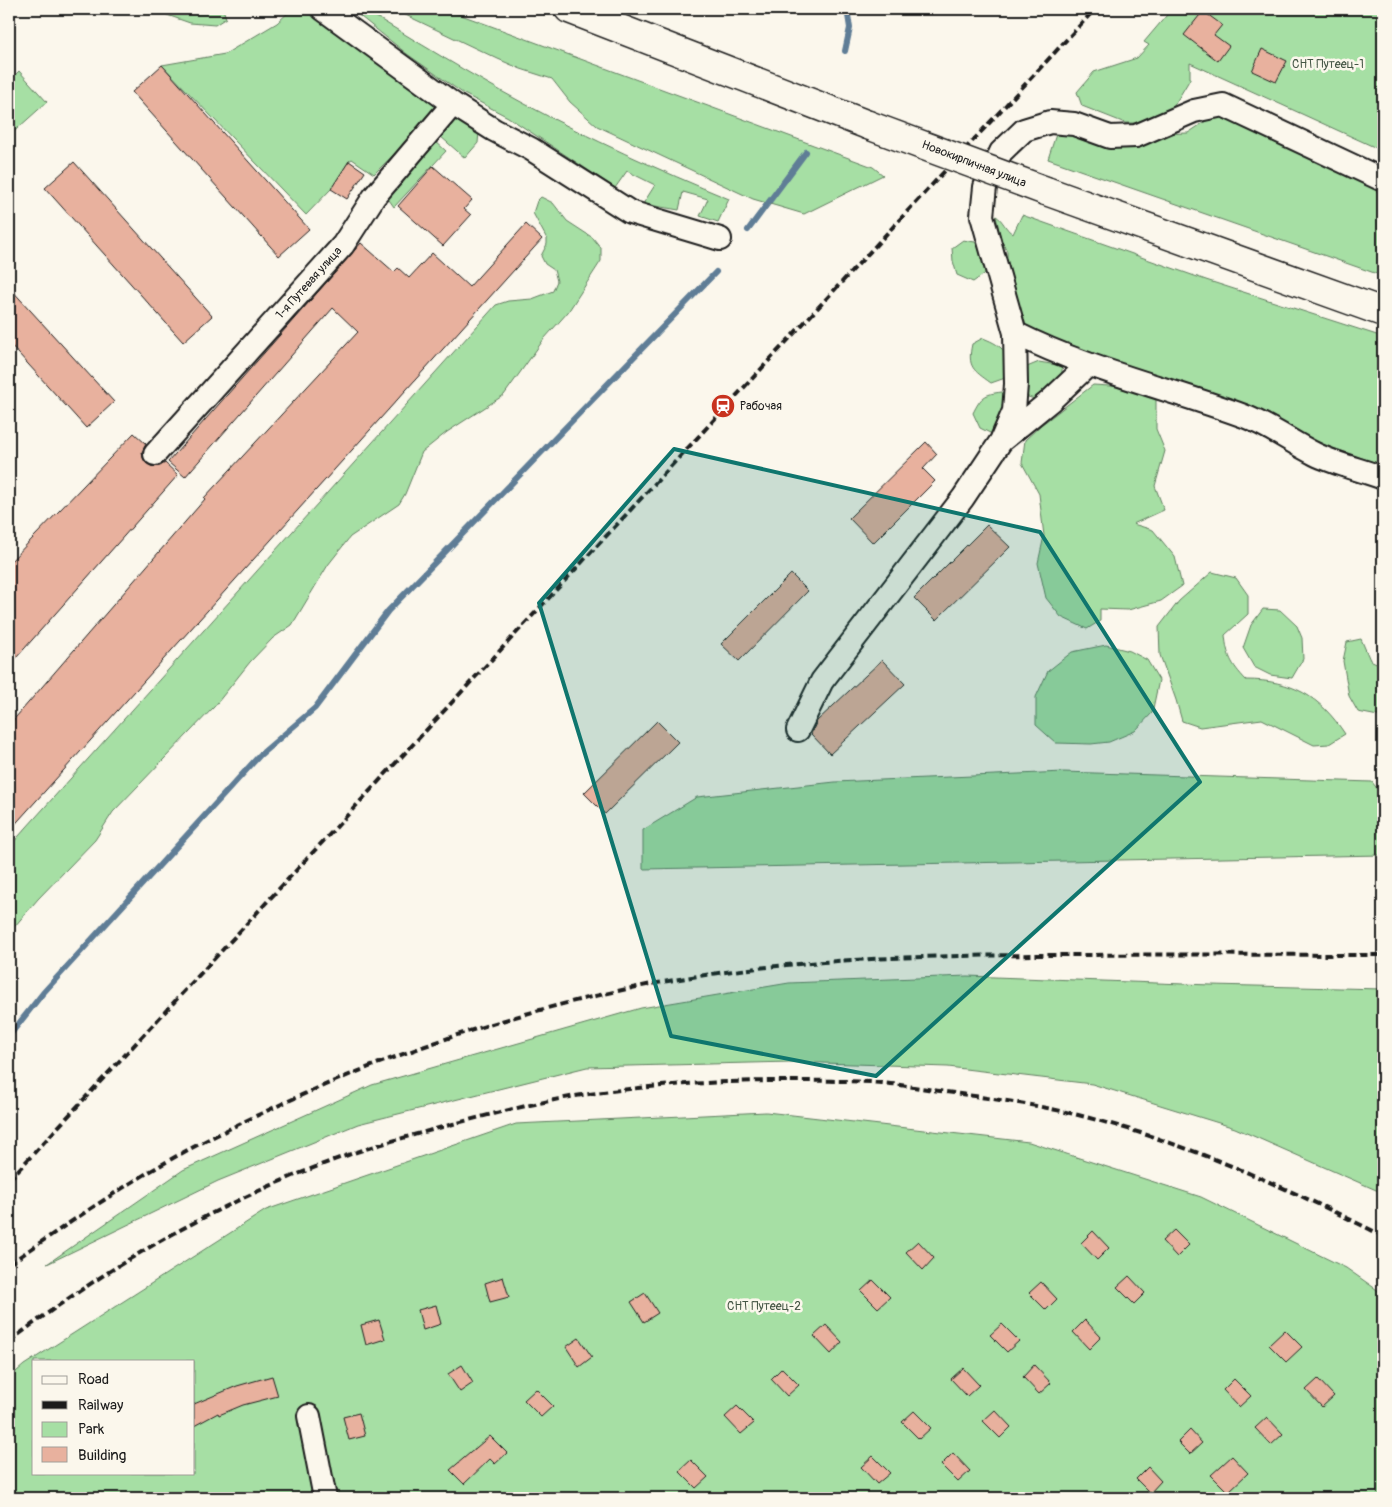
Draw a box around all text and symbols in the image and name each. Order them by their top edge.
park label: СНТ Путеец-1 [1292,57,1364,72]
street label: Новокирпичная улица [920,137,1029,191]
street label: 1-я Путевая улица [273,244,346,322]
station icon: Рабочая [710,393,736,419]
place label: Рабочая [740,399,782,414]
park label: СНТ Путеец-2 [727,1299,801,1314]
legend [32,1360,195,1474]
text: Road [78,1370,109,1389]
text: Railway [78,1396,124,1415]
text: Park [78,1420,105,1439]
text: Building [78,1446,126,1465]

